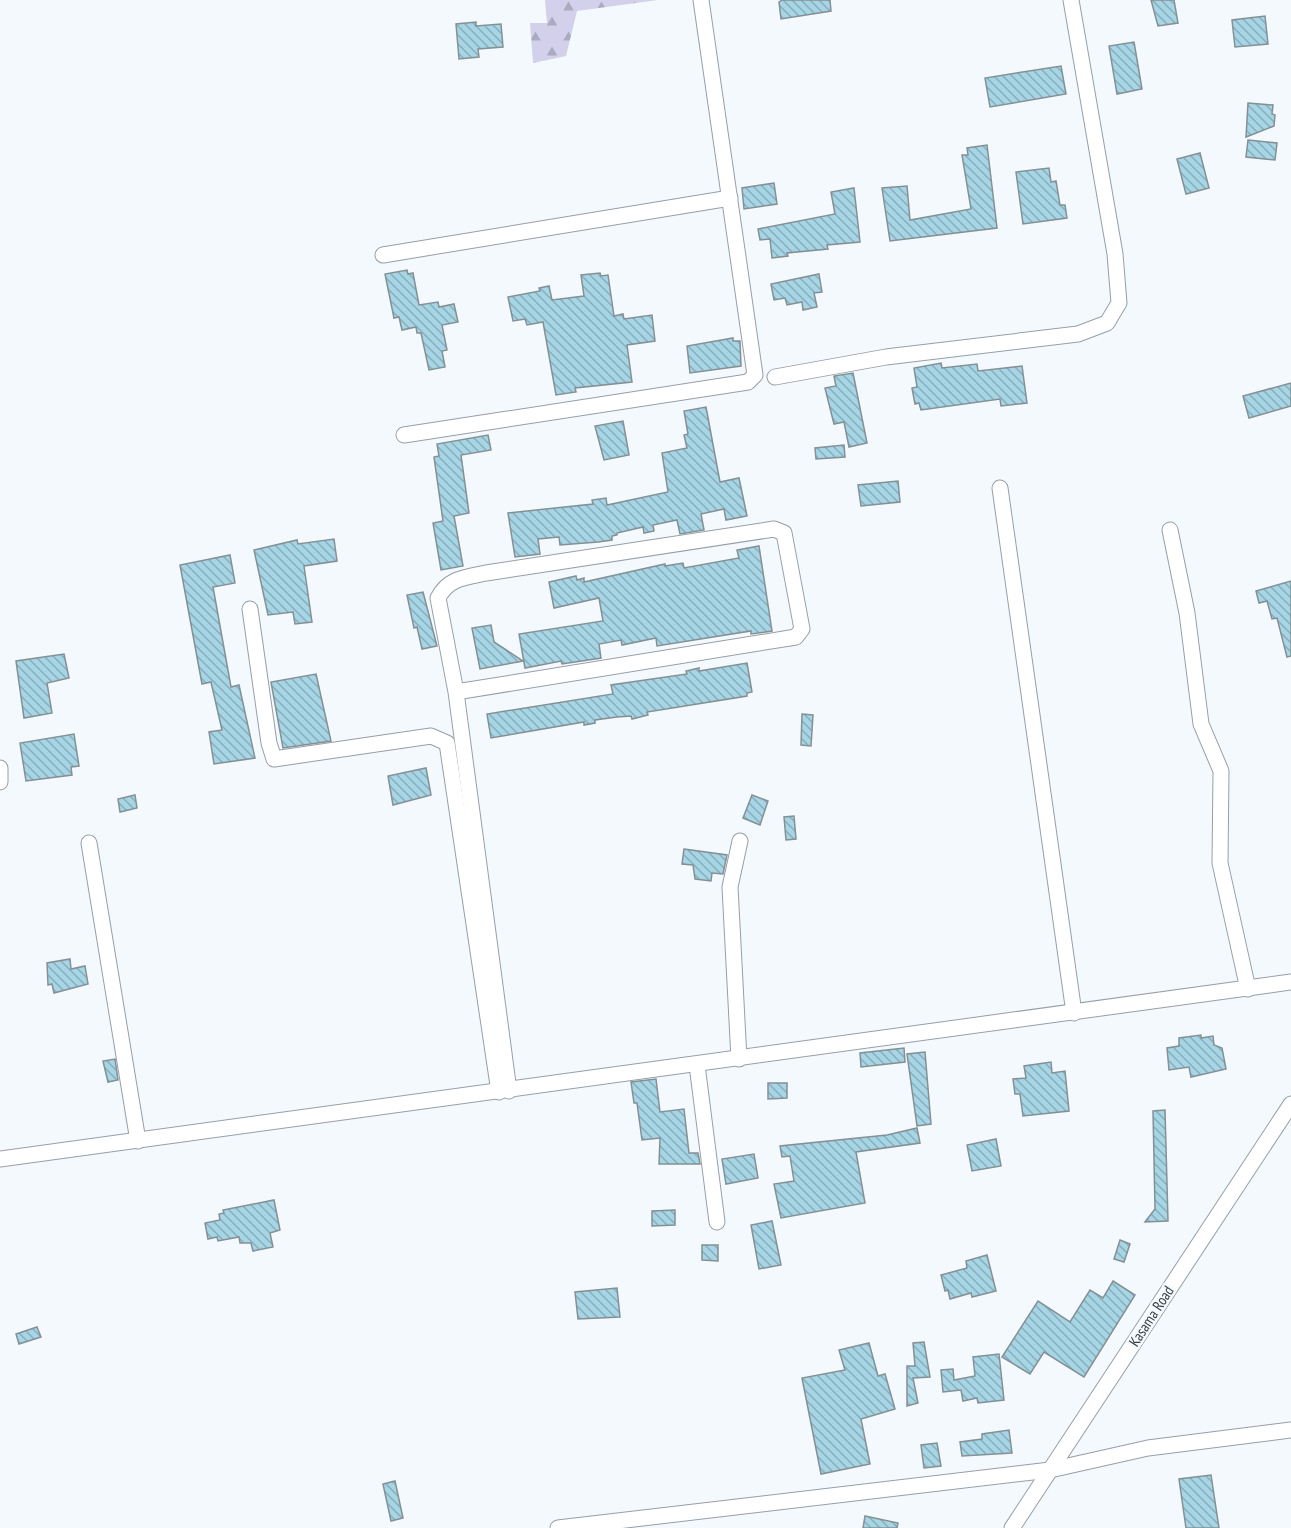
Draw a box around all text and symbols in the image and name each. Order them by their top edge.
street label: Kasama Road [1124,1282,1178,1350]

